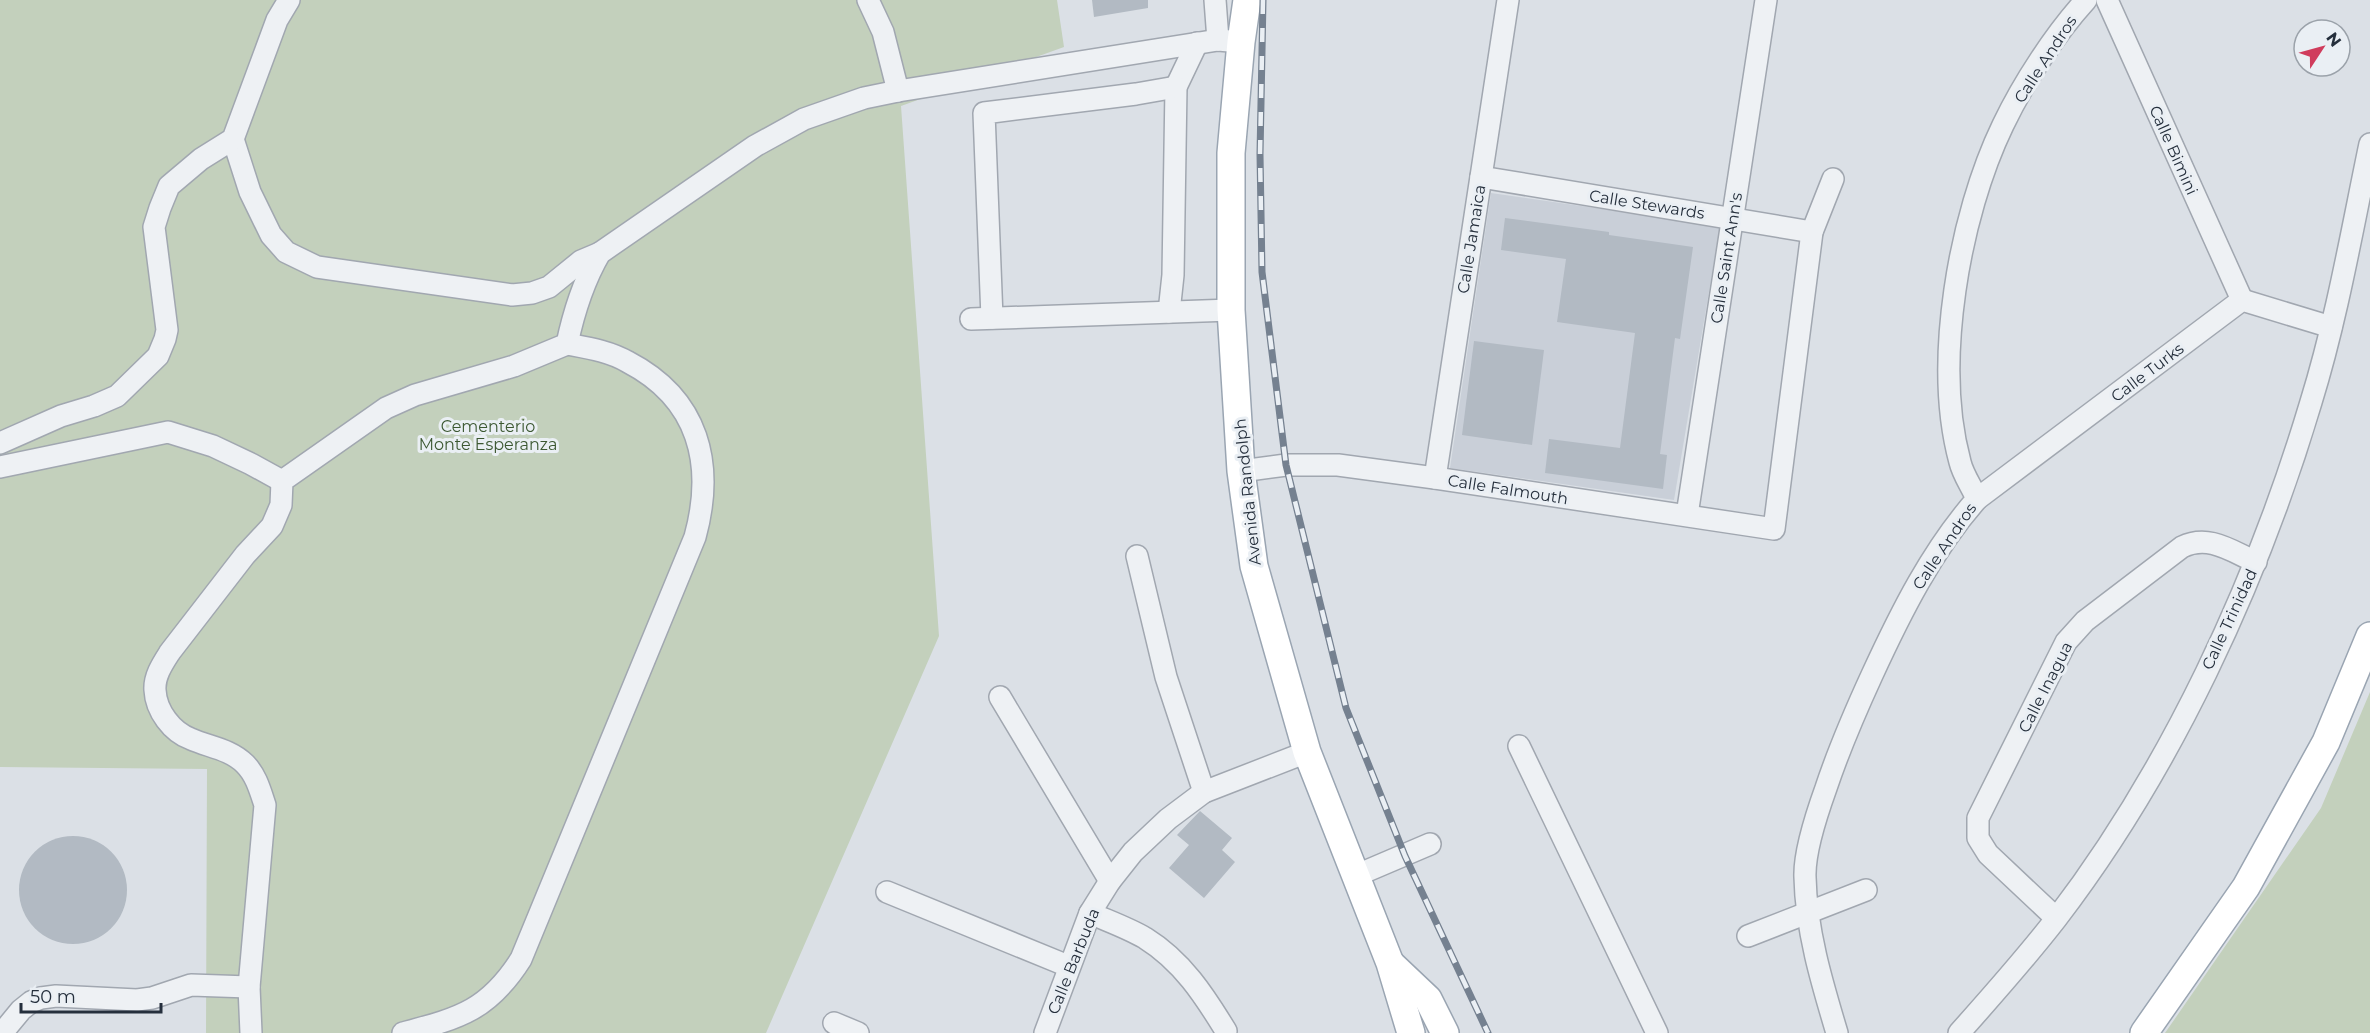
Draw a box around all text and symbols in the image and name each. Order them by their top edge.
street label: Calle Andros [2010,12,2081,107]
north arrow [2292,18,2352,78]
text: N [2322,29,2345,50]
street label: Calle Bimini [2145,103,2202,198]
street label: Calle Jamaica [1454,183,1489,295]
street label: Calle Stewards [1588,186,1706,223]
street label: Calle Saint Ann's [1707,191,1746,325]
street label: Calle Turks [2107,339,2188,406]
park label: Cementerio Monte Esperanza [419,417,557,454]
street label: Avenida Randolph [1230,418,1265,566]
street label: Calle Falmouth [1446,471,1570,508]
street label: Calle Andros [1908,499,1980,593]
street label: Calle Trinidad [2198,566,2261,673]
street label: Calle Inagua [2014,639,2076,736]
street label: Calle Barbuda [1044,905,1103,1017]
scale bar [21,976,160,1014]
text: 50 m [30,986,76,1008]

